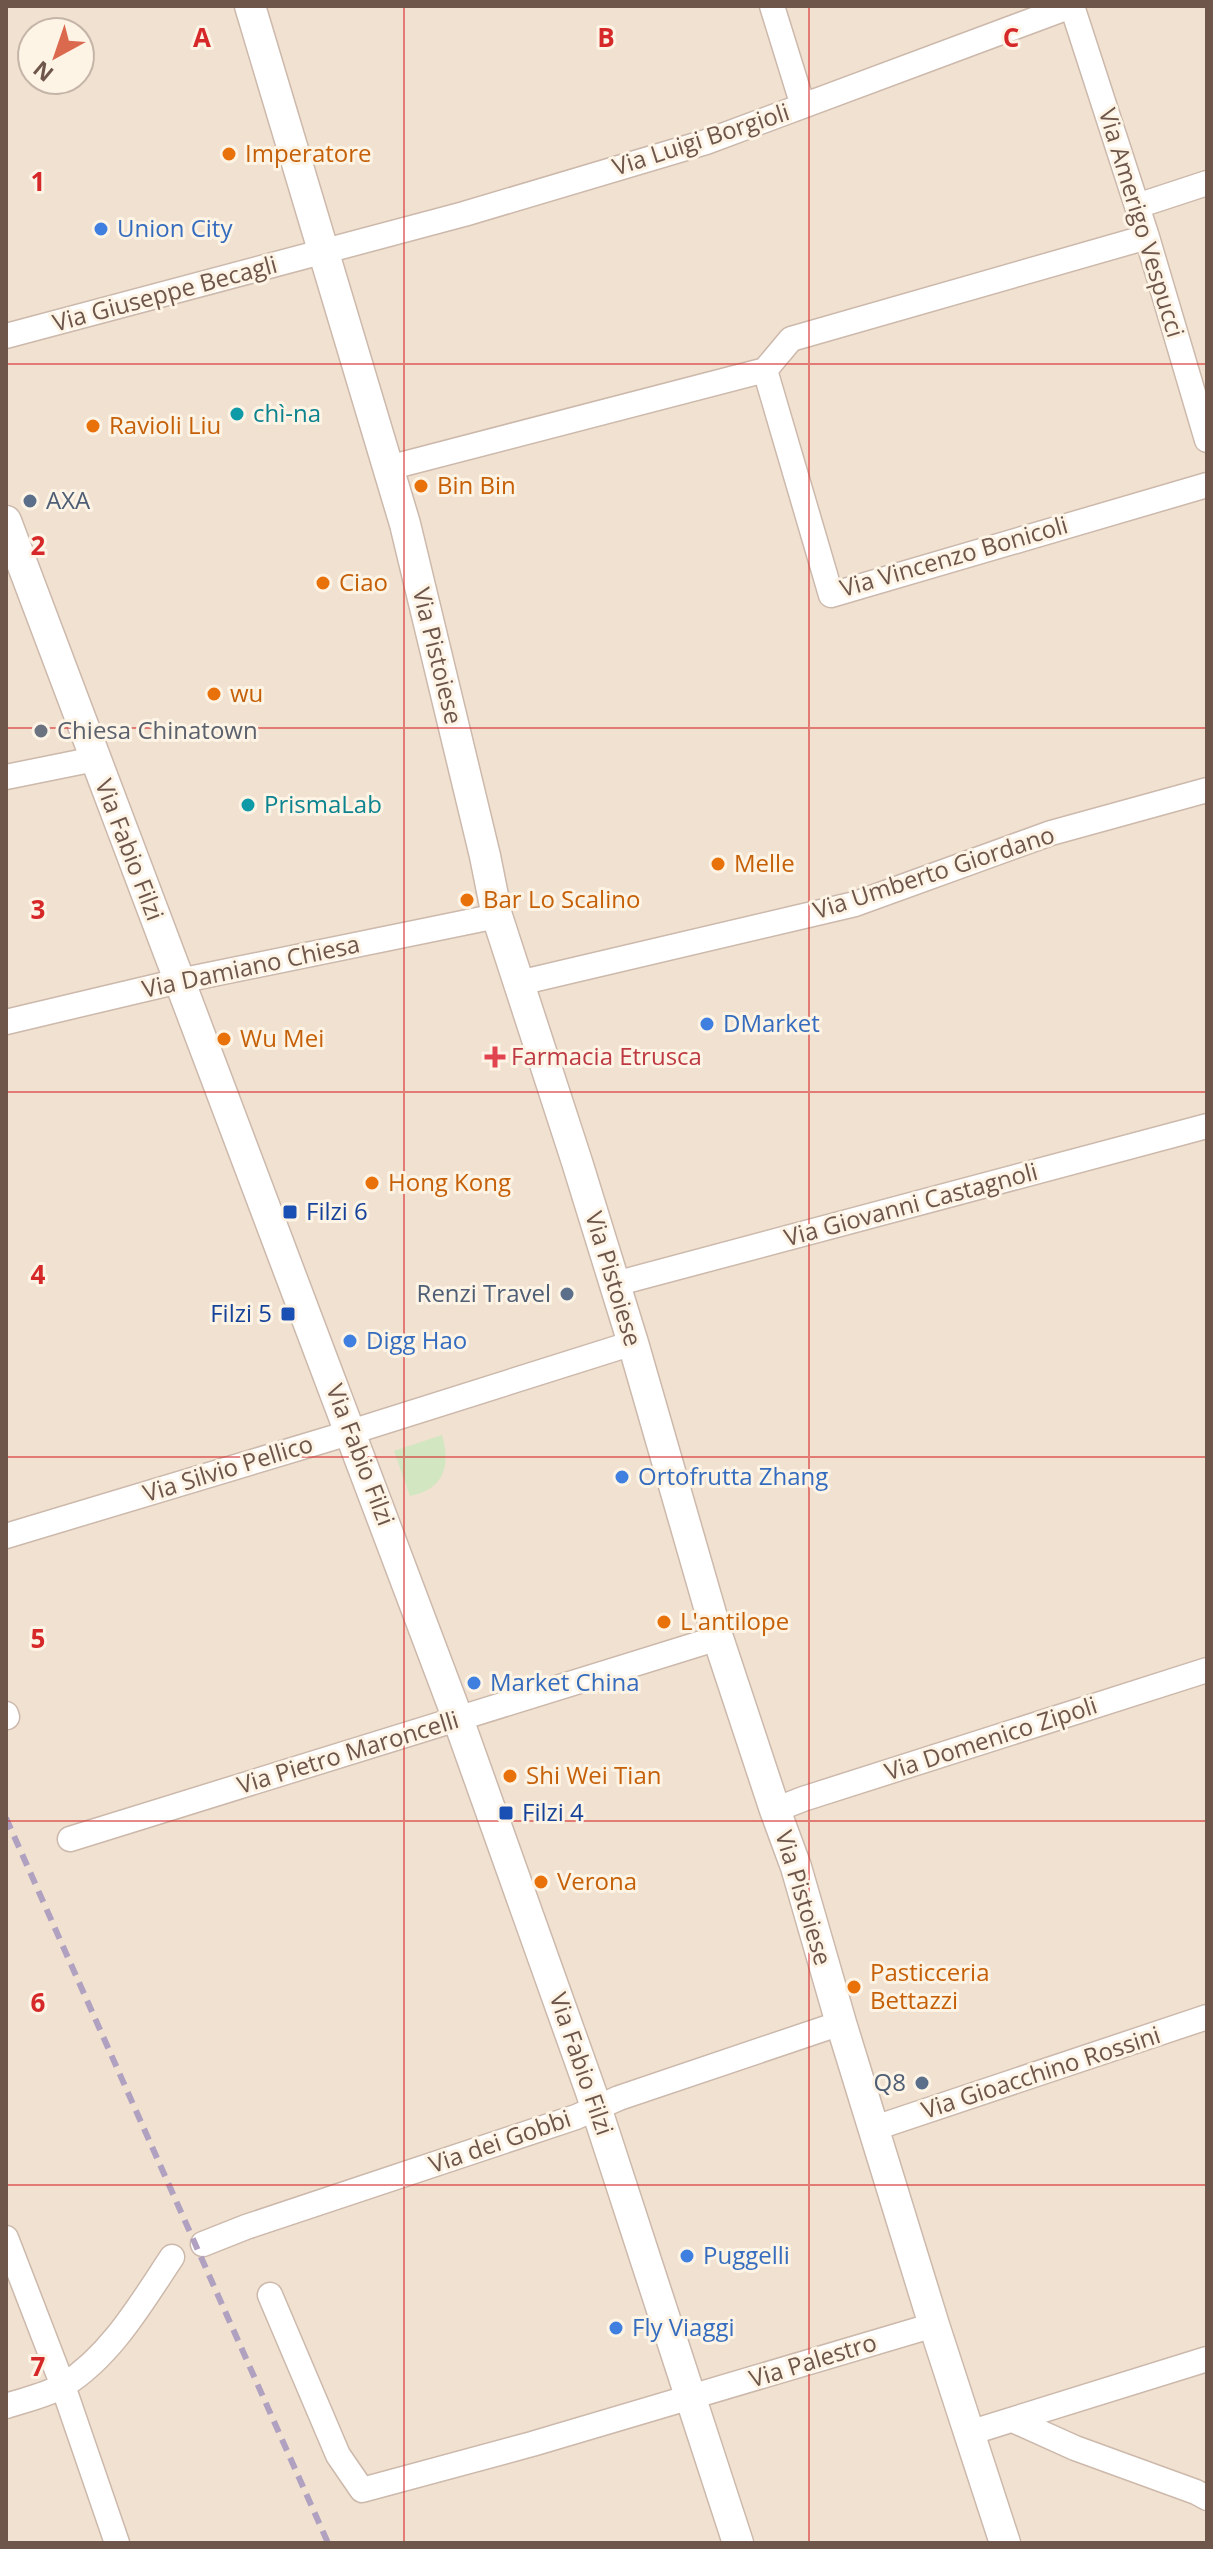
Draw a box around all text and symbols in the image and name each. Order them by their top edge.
north arrow [16,16,96,96]
text: A [193,19,211,55]
text: B [597,19,615,55]
text: C [1003,19,1019,55]
text: N [26,55,59,89]
street label: Via Luigi Borgioli [608,94,793,183]
street label: Via Amerigo Vespucci [1092,104,1193,341]
place label: Imperatore [245,136,372,169]
marker: Imperatore [220,145,238,163]
text: 1 [31,163,45,199]
place label: Union City [117,211,233,244]
marker: Union City [92,220,110,238]
street label: Via Giuseppe Becagli [49,247,281,338]
place label: chì-na [253,396,321,429]
marker: chì-na [228,405,246,423]
place label: Ravioli Liu [109,408,221,441]
marker: Ravioli Liu [84,417,102,435]
place label: Bin Bin [437,468,516,501]
marker: Bin Bin [412,477,430,495]
place label: AXA [46,483,91,516]
marker: AXA [21,492,39,510]
street label: Via Vincenzo Bonicoli [836,507,1071,604]
text: 2 [31,527,46,563]
place label: Ciao [339,565,388,598]
marker: Ciao [314,574,332,592]
street label: Via Pistoiese [406,584,471,727]
place label: wu [230,676,263,709]
marker: wu [205,685,223,703]
place label: Chiesa Chinatown [57,713,258,746]
marker: Chiesa Chinatown [32,722,50,740]
street label: Via Fabio Filzi [88,774,172,925]
place label: PrismaLab [264,787,382,820]
marker: PrismaLab [239,796,257,814]
street label: Via Umberto Giordano [809,817,1058,926]
place label: Melle [734,846,795,879]
marker: Melle [709,855,727,873]
place label: Bar Lo Scalino [483,882,640,915]
text: 3 [31,891,45,927]
marker: Bar Lo Scalino [458,891,476,909]
street label: Via Damiano Chiesa [139,926,363,1005]
place label: DMarket [723,1006,820,1039]
marker: DMarket [698,1015,716,1033]
place label: Wu Mei [240,1021,324,1054]
marker: Wu Mei [215,1030,233,1048]
place label: Farmacia Etrusca [511,1039,702,1072]
marker: Farmacia Etrusca [486,1048,504,1066]
street label: Via Giovanni Castagnoli [780,1154,1041,1253]
place label: Hong Kong [388,1165,511,1198]
marker: Hong Kong [363,1174,381,1192]
place label: Filzi 6 [306,1194,368,1227]
marker: Filzi 6 [281,1203,299,1221]
street label: Via Pistoiese [578,1207,651,1350]
text: 4 [31,1256,46,1292]
place label: Renzi Travel [417,1276,551,1309]
marker: Renzi Travel [558,1285,576,1303]
place label: Filzi 5 [210,1296,272,1329]
marker: Filzi 5 [279,1305,297,1323]
place label: Digg Hao [366,1323,467,1356]
marker: Digg Hao [341,1332,359,1350]
street label: Via Fabio Filzi [319,1379,403,1530]
street label: Via Silvio Pellico [139,1426,317,1509]
place label: Ortofrutta Zhang [638,1459,828,1492]
marker: Ortofrutta Zhang [613,1468,631,1486]
place label: L'antilope [680,1604,789,1637]
marker: L'antilope [655,1613,673,1631]
text: 5 [31,1620,45,1656]
place label: Market China [490,1665,640,1698]
marker: Market China [465,1674,483,1692]
street label: Via Domenico Zipoli [880,1688,1101,1787]
street label: Via Pietro Maroncelli [233,1702,462,1801]
place label: Shi Wei Tian [526,1758,661,1791]
marker: Shi Wei Tian [501,1767,519,1785]
place label: Filzi 4 [522,1795,584,1828]
marker: Filzi 4 [497,1804,515,1822]
street label: Via Pistoiese [768,1826,841,1969]
place label: Verona [557,1864,637,1897]
marker: Verona [532,1873,550,1891]
place label: Pasticceria Bettazzi [870,1955,990,2016]
marker: Pasticceria Bettazzi [845,1978,863,1996]
text: 6 [31,1984,46,2020]
street label: Via Fabio Filzi [543,1988,622,2139]
street label: Via Gioacchino Rossini [917,2017,1164,2126]
place label: Q8 [874,2065,906,2098]
marker: Q8 [913,2074,931,2092]
street label: Via dei Gobbi [424,2101,575,2180]
place label: Puggelli [703,2238,790,2271]
marker: Puggelli [678,2247,696,2265]
place label: Fly Viaggi [632,2310,735,2343]
marker: Fly Viaggi [607,2319,625,2337]
street label: Via Palestro [745,2325,880,2395]
text: 7 [31,2348,46,2384]

